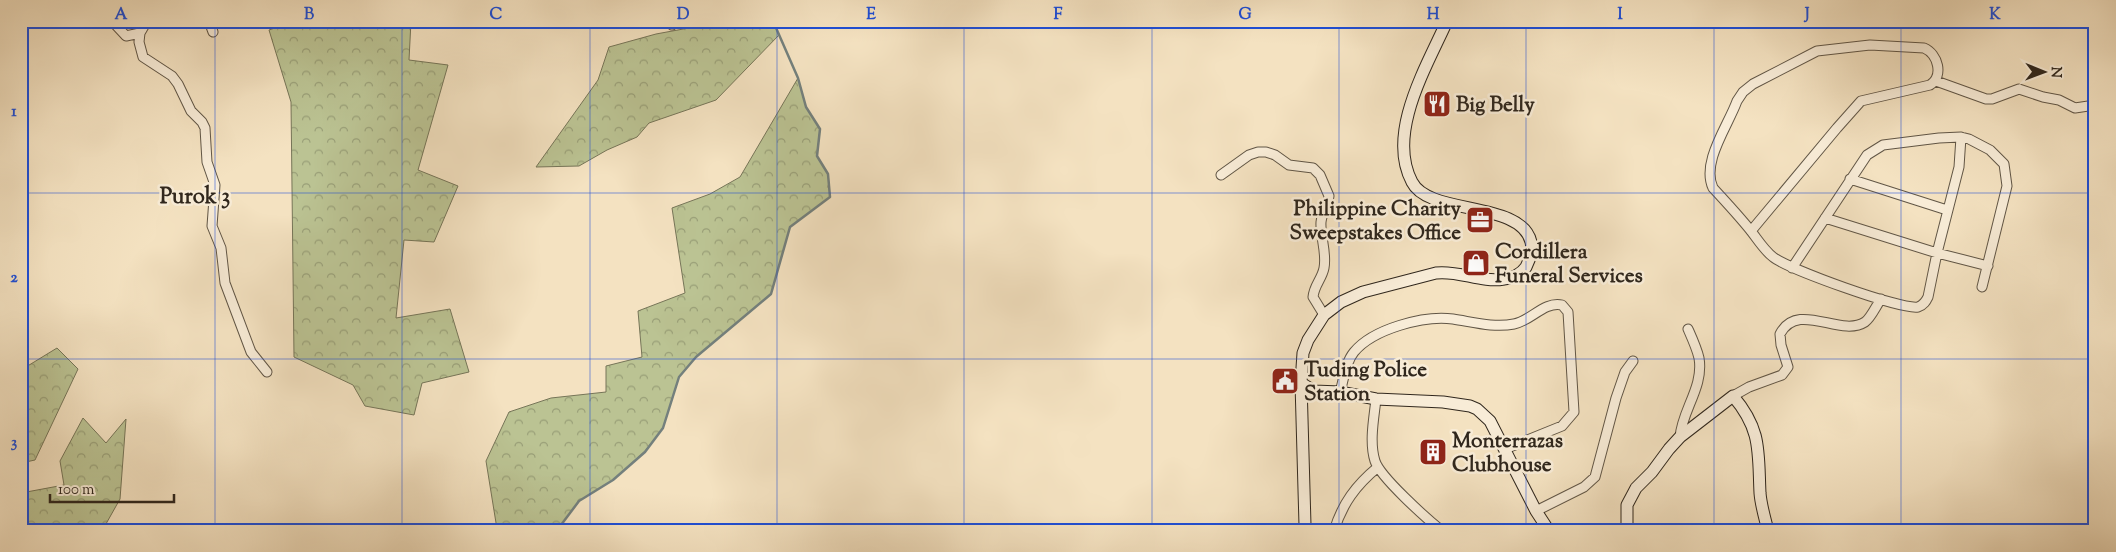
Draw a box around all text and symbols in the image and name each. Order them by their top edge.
text: A [115,4,128,27]
text: B [304,4,314,27]
text: C [490,4,503,27]
text: D [677,4,690,27]
text: E [866,4,876,27]
text: F [1054,4,1063,27]
text: G [1238,4,1252,27]
text: H [1427,4,1440,27]
text: I [1617,4,1623,27]
text: J [1803,4,1810,27]
text: K [1989,4,2001,27]
north arrow [2018,48,2068,98]
text: N [2045,66,2065,78]
restaurant icon: Big Belly [1422,89,1452,119]
place label: Big Belly [1456,91,1535,121]
text: 1 [11,101,17,124]
district label: Purok 3 [160,182,230,214]
place label: Philippine Charity Sweepstakes Office [1290,195,1462,249]
office icon: Philippine Charity Sweepstakes Office [1465,205,1495,235]
place label: Cordillera Funeral Services [1495,238,1643,292]
shop icon: Cordillera Funeral Services [1461,248,1491,278]
text: 2 [10,267,18,290]
place label: Tuding Police Station [1304,356,1427,410]
public building icon: Tuding Police Station [1270,366,1300,396]
place label: Monterrazas Clubhouse [1452,427,1563,481]
text: 3 [11,432,18,455]
building icon: Monterrazas Clubhouse [1418,437,1448,467]
scale bar [50,472,174,504]
text: 100 m [58,480,95,501]

